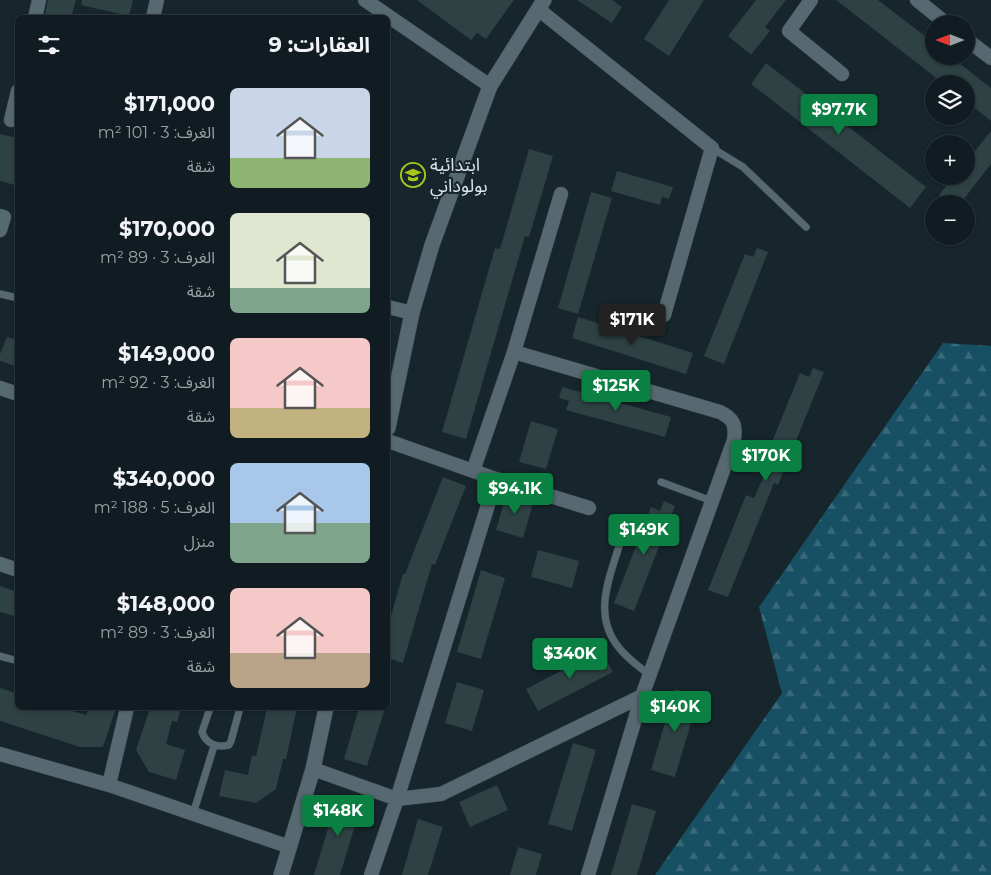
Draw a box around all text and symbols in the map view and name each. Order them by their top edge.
north arrow [925,15,975,65]
map controls [925,15,975,245]
icon: filters [35,31,63,59]
text: العقارات: 9 [269,32,370,57]
button: layers [925,75,975,125]
text: $171,000 [124,91,215,116]
pin: $97.7K [798,94,880,136]
text: $97.7K [811,100,867,119]
icon: home [270,108,330,168]
text: الغرف: 3 · 101 m² [98,123,215,142]
button: + [925,135,975,185]
place label: ابتدائية بولوداني [430,154,487,199]
text: شقة [187,157,215,176]
school or university icon: ابتدائية بولوداني [400,162,426,188]
button: − [925,195,975,245]
text: $170,000 [119,216,215,241]
icon: home [270,233,330,293]
text: الغرف: 3 · 89 m² [100,248,215,267]
text: شقة [187,282,215,301]
pin: $171K [597,304,667,346]
text: $171K [610,310,654,329]
text: $149,000 [118,341,215,366]
icon: home [270,358,330,418]
pin: $125K [581,370,651,412]
text: الغرف: 3 · 92 m² [101,373,215,392]
text: $125K [592,376,640,395]
text: شقة [187,407,215,426]
pin: $170K [731,440,801,482]
text: $170K [742,446,790,465]
text: $340,000 [113,466,215,491]
pin: $94.1K [474,472,556,515]
text: $94.1K [488,479,542,498]
icon: home [270,483,330,543]
text: الغرف: 5 · 188 m² [94,498,215,517]
pin: $149K [609,514,679,556]
text: $149K [619,520,669,539]
text: منزل [184,532,215,551]
text: $148,000 [117,591,215,616]
icon: home [270,608,330,668]
text: الغرف: 3 · 89 m² [100,623,215,642]
pin: $340K [535,638,605,680]
text: $340K [543,644,597,663]
text: شقة [187,657,215,676]
pin: $140K [640,690,710,733]
text: $140K [650,697,700,716]
pin: $148K [303,794,373,837]
text: $148K [313,801,363,820]

